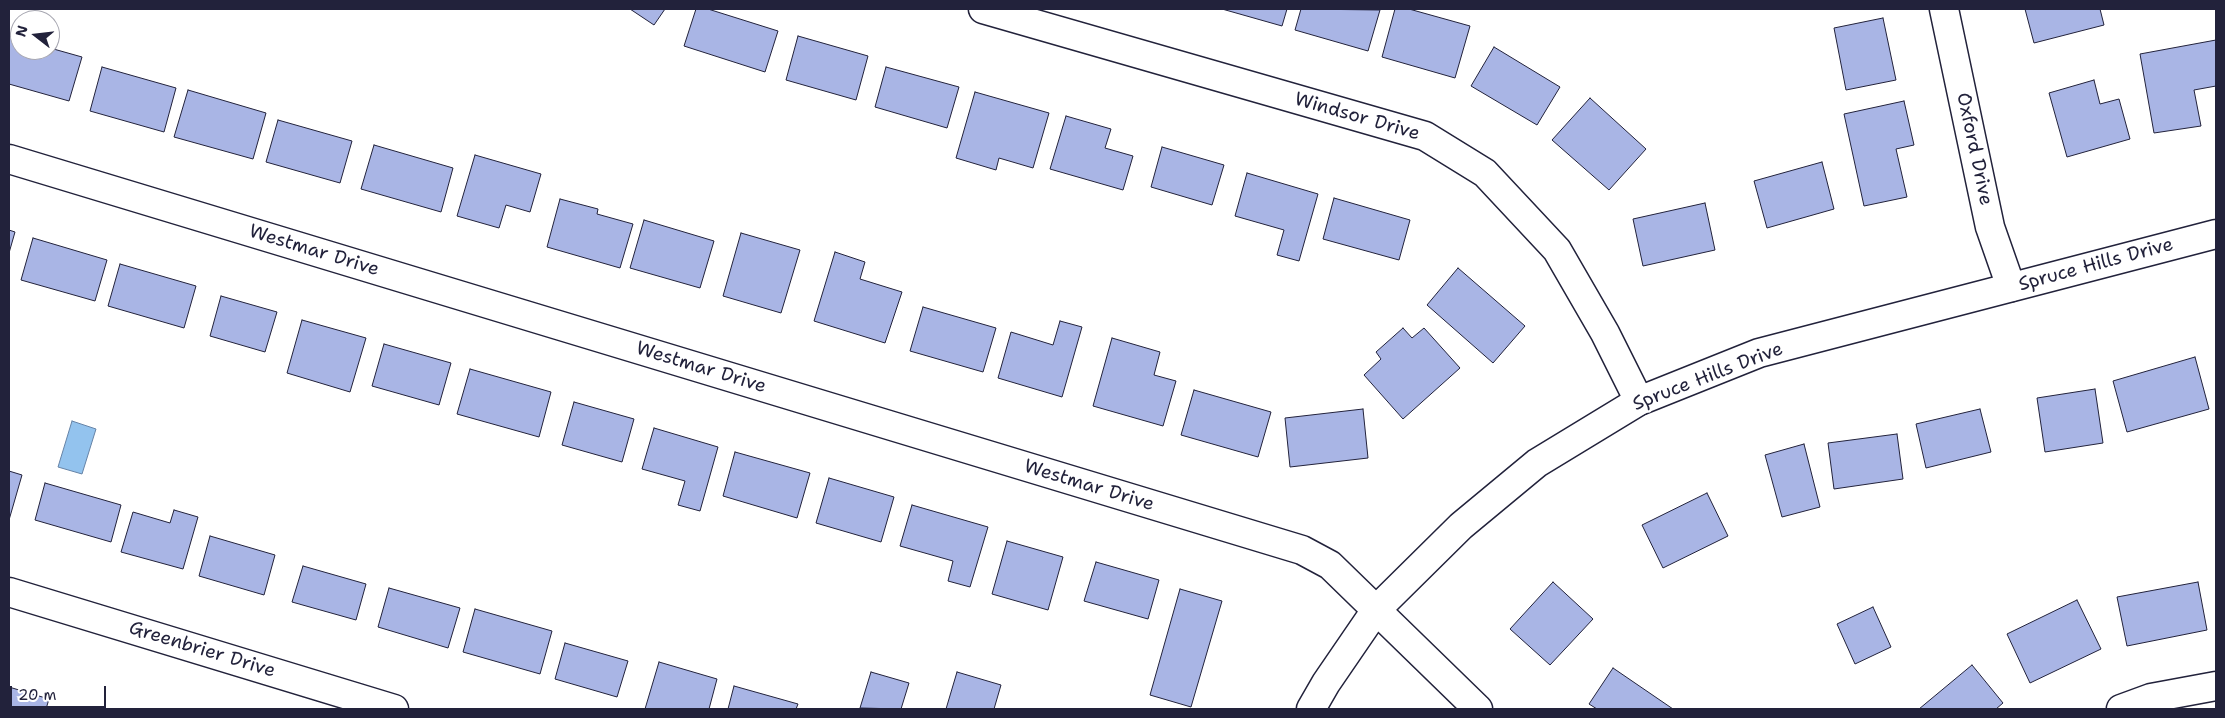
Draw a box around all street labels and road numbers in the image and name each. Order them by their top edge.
street label: Windsor Drive [1292,88,1422,146]
street label: Oxford Drive [1951,91,1997,207]
street label: Westmar Drive [246,220,382,282]
street label: Spruce Hills Drive [2016,233,2176,297]
street label: Westmar Drive [633,337,769,399]
street label: Spruce Hills Drive [1630,338,1786,416]
street label: Westmar Drive [1021,455,1157,517]
street label: Greenbrier Drive [126,617,278,683]

